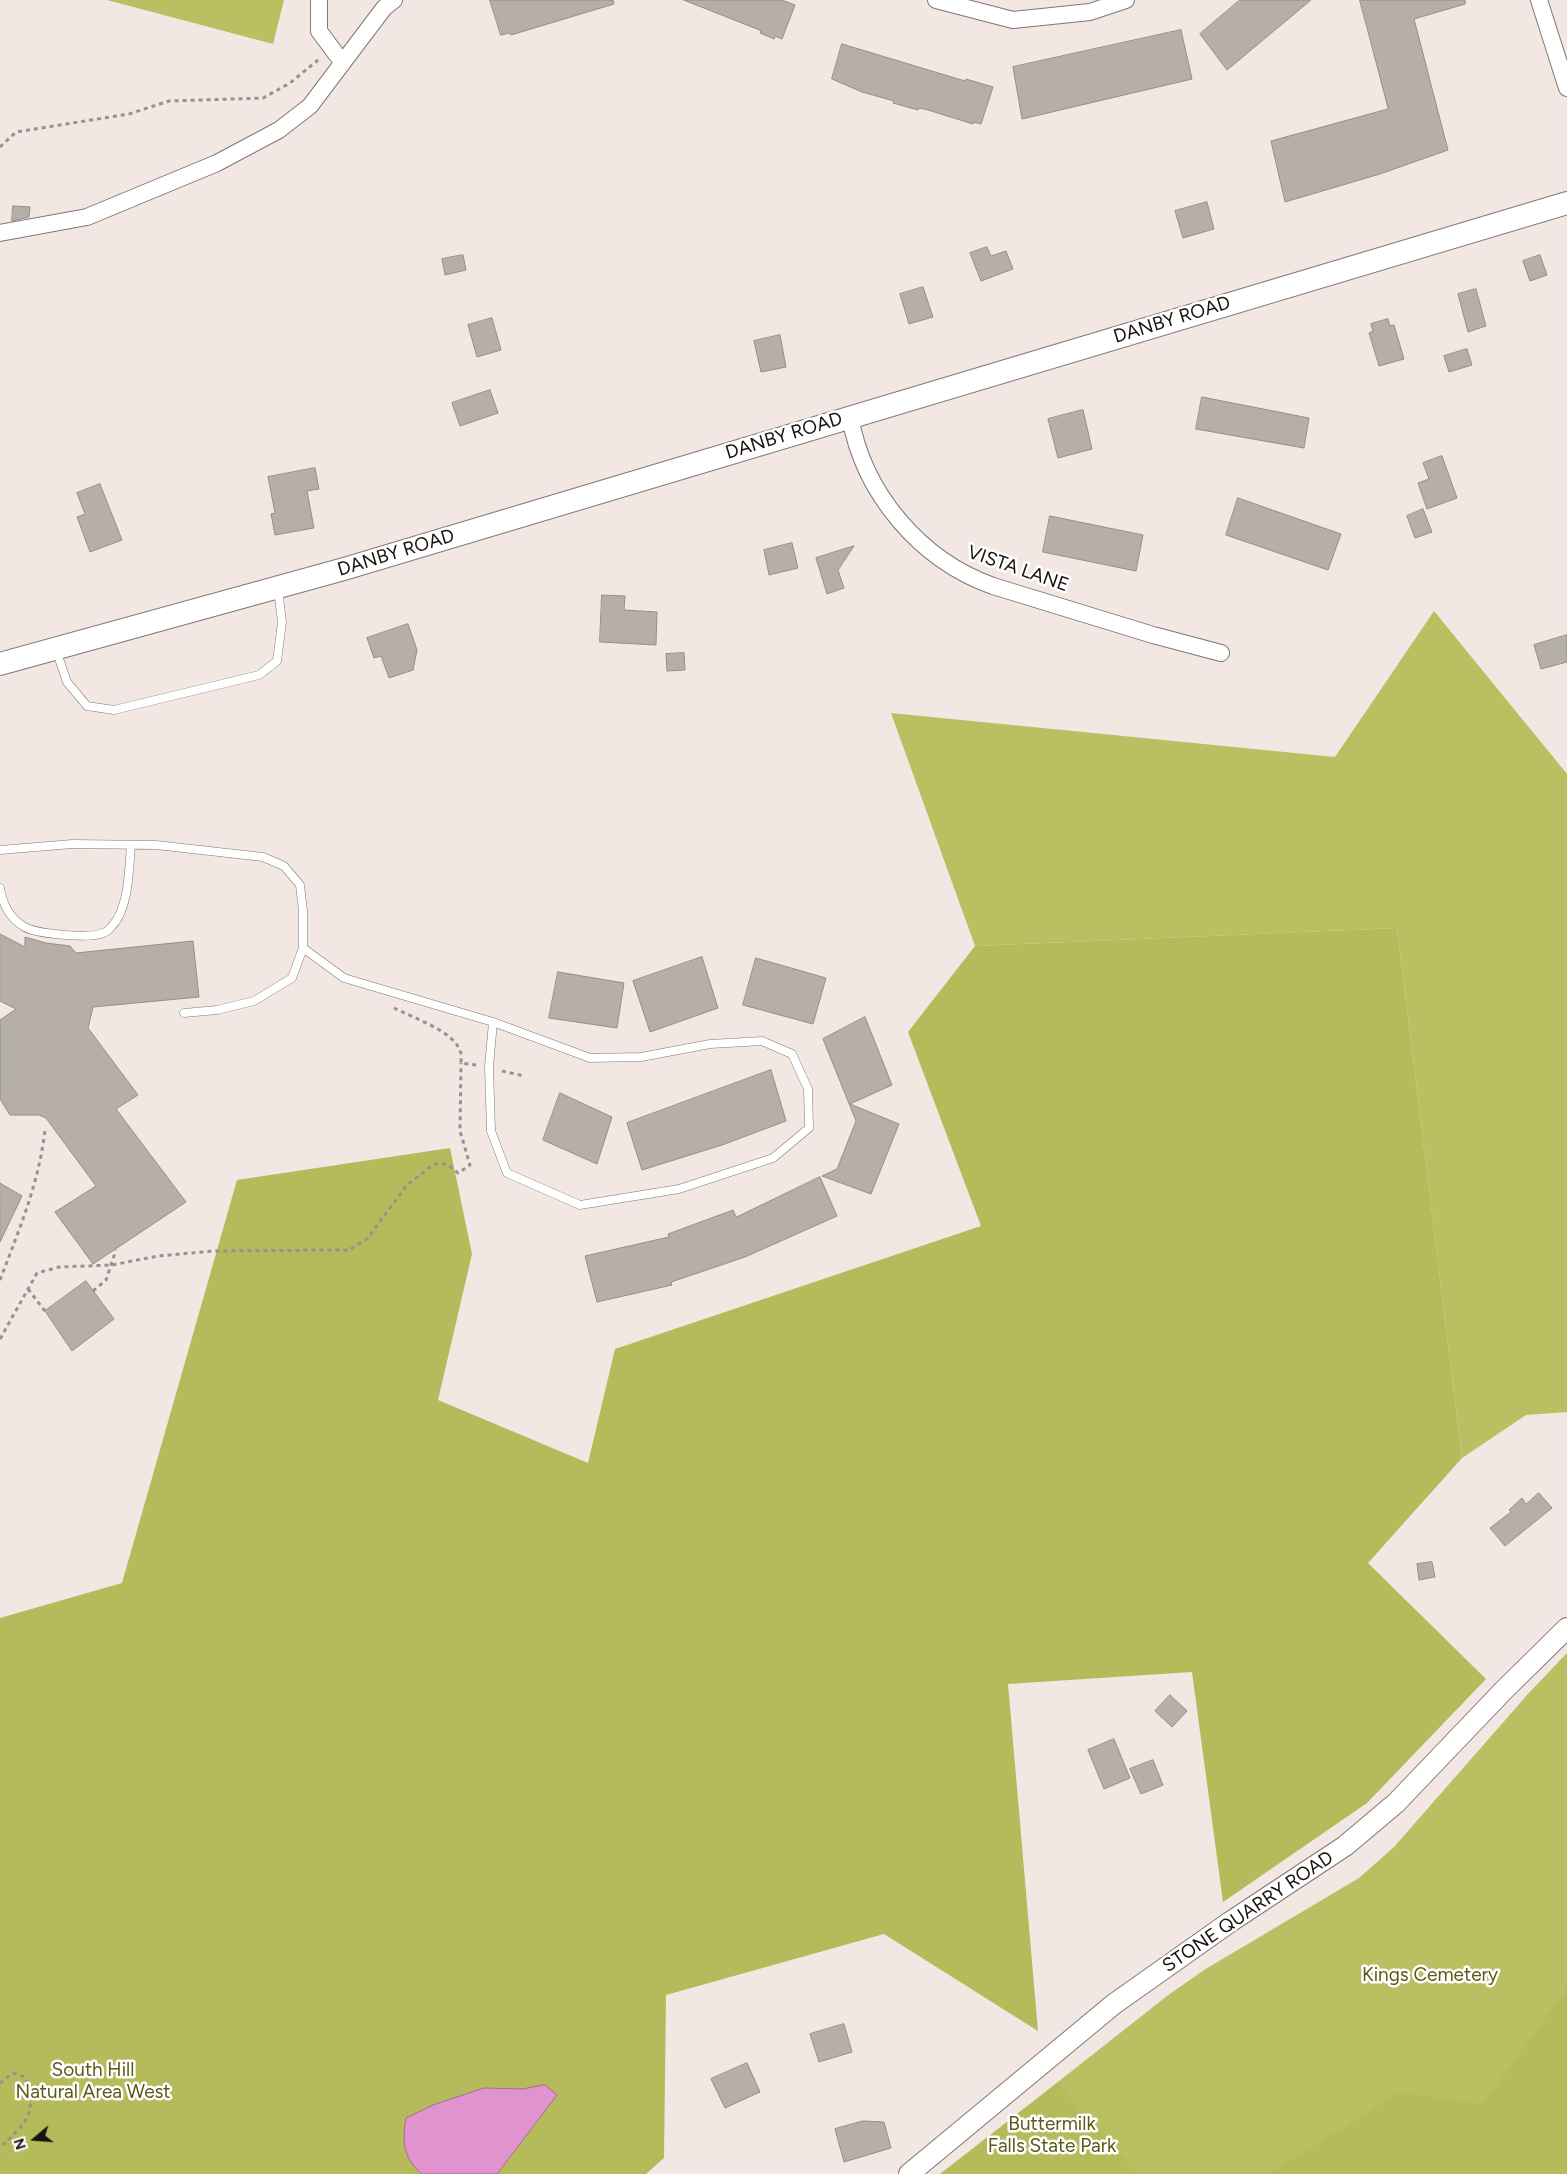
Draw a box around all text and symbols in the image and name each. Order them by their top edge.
street label: DANBY ROAD [1111,291,1233,349]
street label: DANBY ROAD [723,407,845,465]
street label: DANBY ROAD [335,524,457,582]
street label: VISTA LANE [964,541,1072,597]
street label: STONE QUARRY ROAD [1158,1846,1338,1978]
park label: Kings Cemetery [1362,1964,1498,1986]
park label: South Hill Natural Area West [15,2059,171,2103]
park label: Buttermilk Falls State Park [988,2113,1116,2157]
north arrow [10,2114,60,2164]
text: N [11,2136,30,2152]

